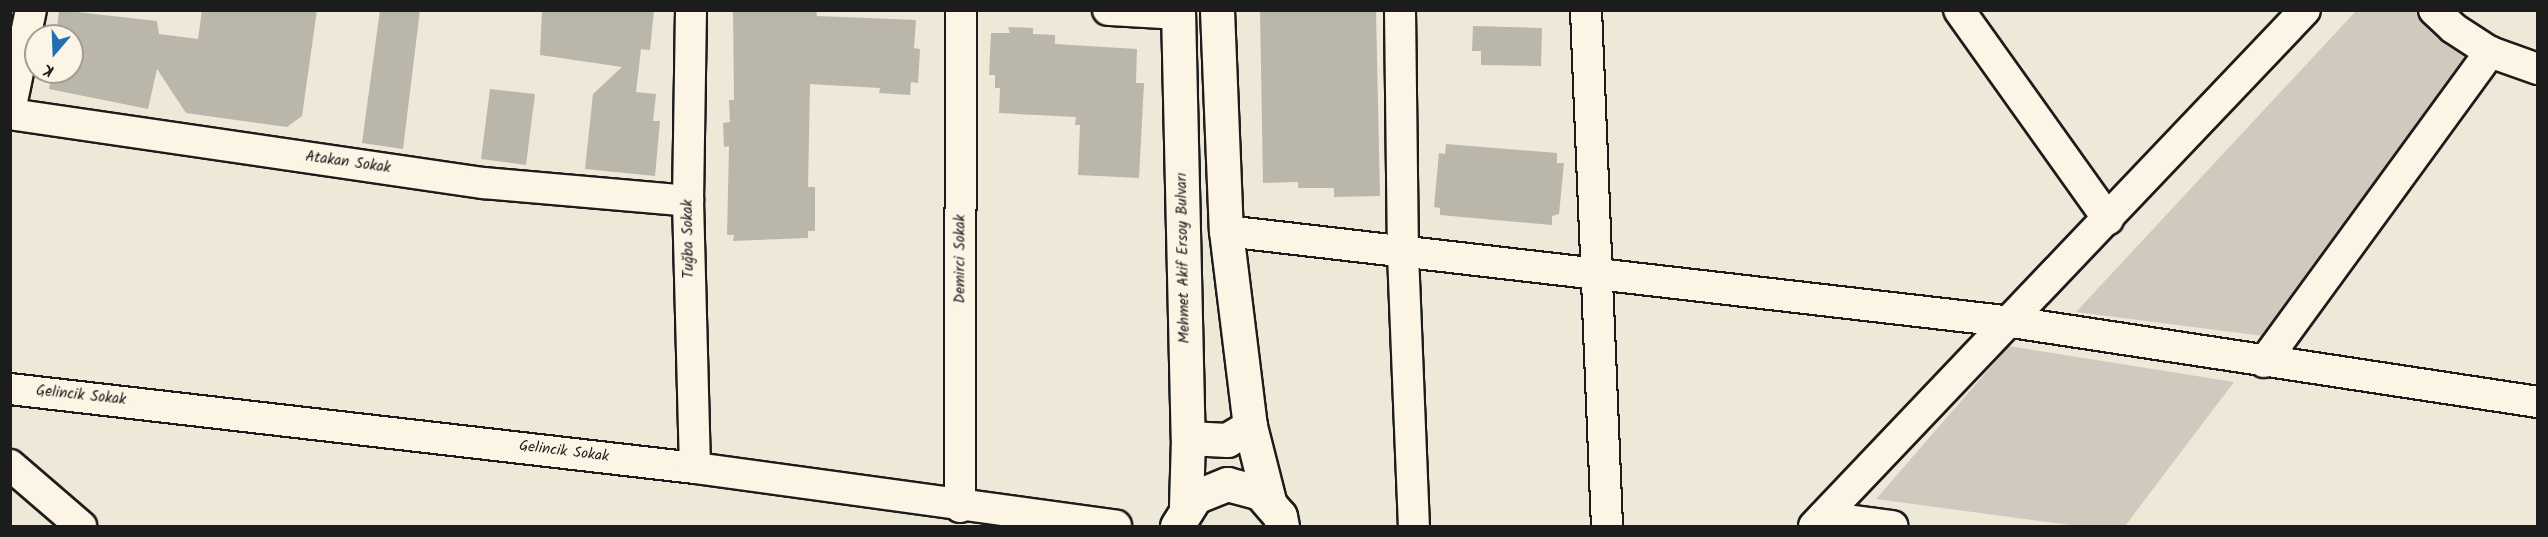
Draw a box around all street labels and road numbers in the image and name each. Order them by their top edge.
street label: Atakan Sokak [304,148,392,178]
street label: Mehmet Akif Ersoy Bulvarı [1174,172,1194,344]
street label: Tuğba Sokak [679,199,699,279]
street label: Demirci Sokak [952,214,970,304]
street label: Gelincik Sokak [35,382,127,410]
street label: Gelincik Sokak [518,438,610,466]

